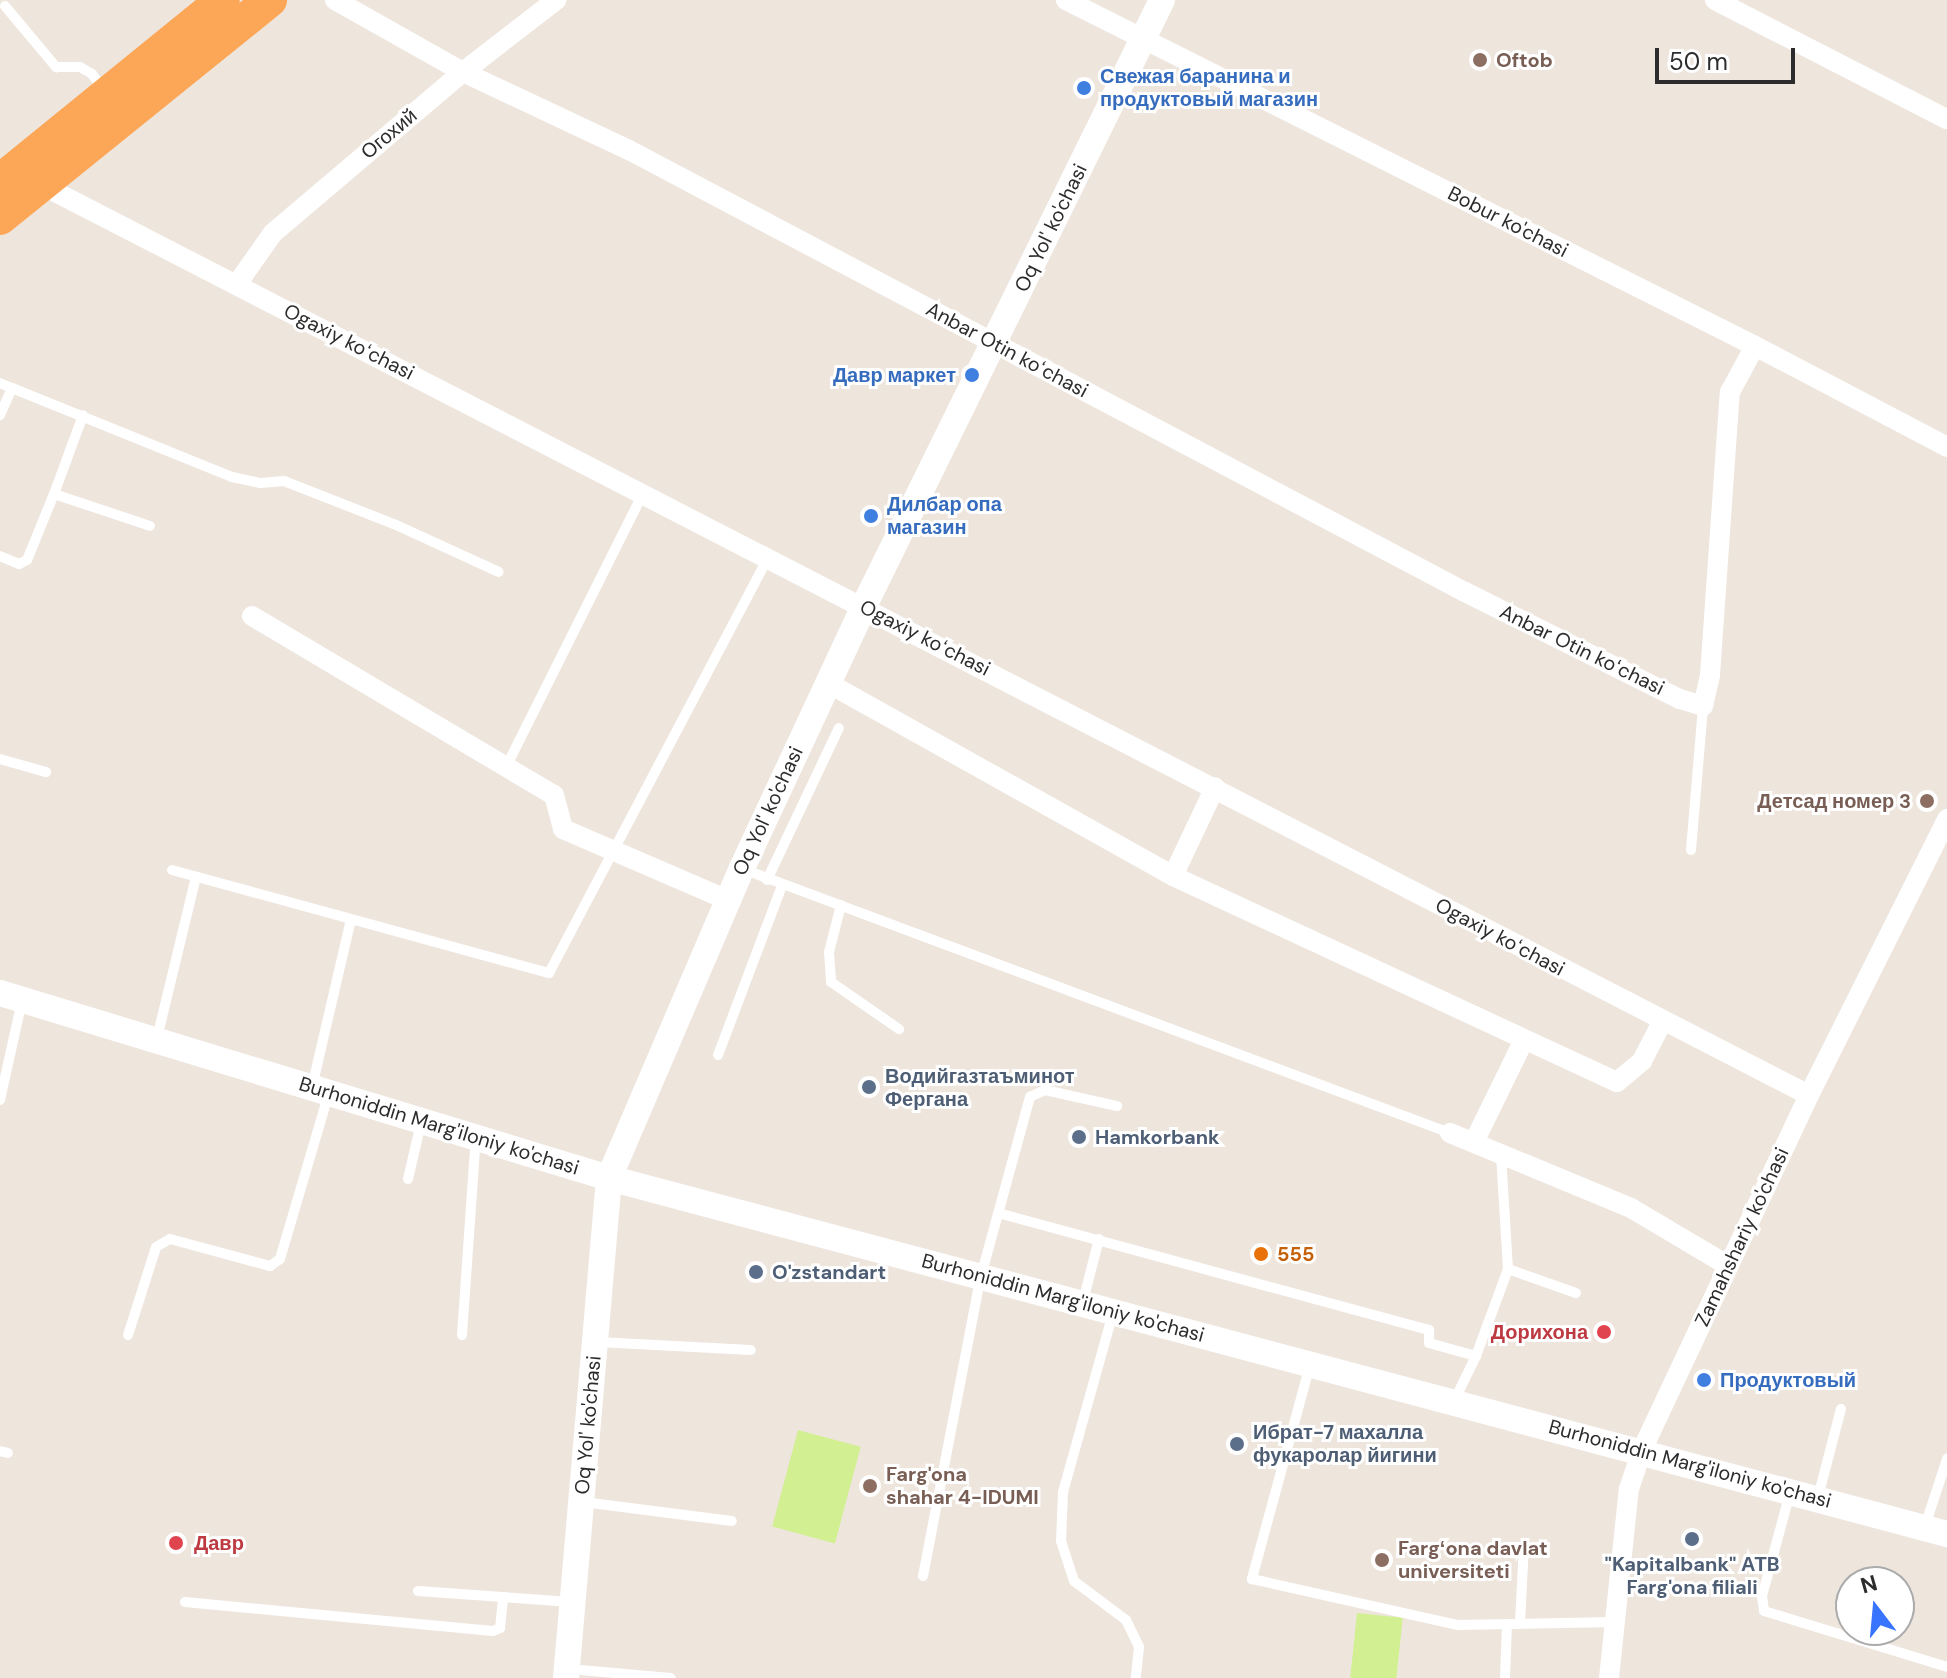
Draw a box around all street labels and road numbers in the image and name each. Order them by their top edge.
street label: Огохий [356,104,422,164]
street label: Oq Yol' ko'chasi [1010,160,1092,296]
street label: Bobur ko'chasi [1444,181,1572,263]
street label: Anbar Otin koʻchasi [922,297,1092,403]
street label: Ogaxiy koʻchasi [280,299,418,385]
street label: Ogaxiy koʻchasi [856,595,994,681]
street label: Anbar Otin koʻchasi [1496,600,1668,700]
street label: Oq Yol' ko'chasi [728,743,808,879]
street label: Ogaxiy koʻchasi [1431,893,1569,981]
street label: Burhoniddin Marg'iloniy ko'chasi [296,1072,582,1180]
street label: Zamahshariy ko'chasi [1690,1144,1794,1330]
street label: Burhoniddin Marg'iloniy ko'chasi [919,1249,1207,1347]
street label: Oq Yol' ko'chasi [570,1355,606,1495]
street label: Burhoniddin Marg'iloniy ko'chasi [1546,1415,1834,1513]

